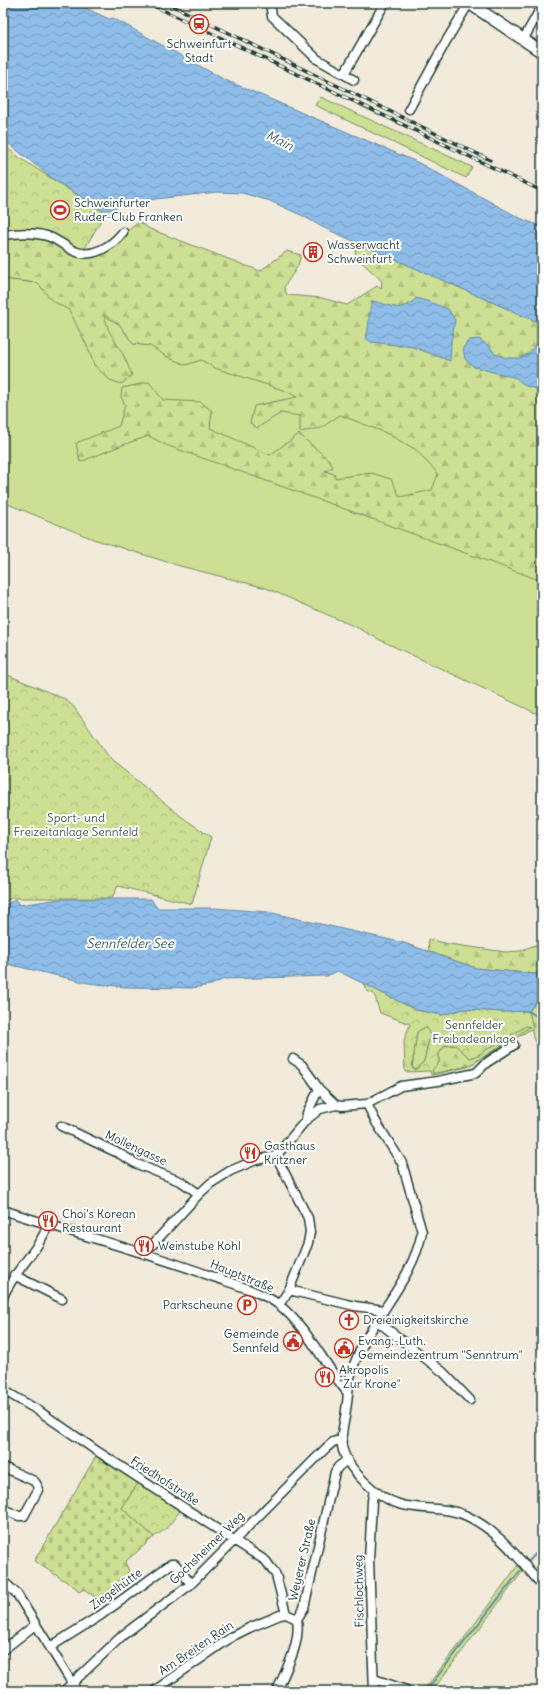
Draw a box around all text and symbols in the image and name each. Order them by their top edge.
station icon: Schweinfurt Stadt [188,13,210,35]
place label: Schweinfurt Stadt [167,36,231,65]
water label: Main [263,127,297,154]
place label: Schweinfurter Ruder-Club Franken [74,195,183,224]
sports icon: Schweinfurter Ruder-Club Franken [49,199,71,221]
place label: Wasserwacht Schweinfurt [327,237,400,266]
building icon: Wasserwacht Schweinfurt [302,241,324,263]
park label: Sport- und Freizeitanlage Sennfeld [14,810,138,839]
water label: Sennfelder See [86,935,175,952]
park label: Sennfelder Freibadeanlage [432,1017,516,1046]
street label: Mollengasse [103,1127,169,1168]
place label: Gasthaus Kritzner [264,1138,315,1167]
restaurant icon: Gasthaus Kritzner [239,1142,261,1164]
place label: Choi's Korean Restaurant [62,1206,136,1235]
restaurant icon: Choi's Korean Restaurant [37,1210,59,1232]
restaurant icon: Weinstube Kohl [133,1235,155,1257]
place label: Weinstube Kohl [158,1238,241,1253]
street label: Hauptstraße [208,1256,276,1295]
parking icon: Parkscheune [236,1294,258,1316]
place label: Parkscheune [163,1297,233,1312]
church icon: Dreieinigkeitskirche [338,1309,360,1331]
place label: Dreieinigkeitskirche [363,1312,468,1327]
place label: Gemeinde Sennfeld [224,1326,279,1355]
public building icon: Gemeinde Sennfeld [282,1330,304,1352]
place label: Evang.-Luth. Gemeindezentrum "Senntrum" [358,1333,523,1362]
public building icon: Evang.-Luth. Gemeindezentrum "Senntrum" [333,1337,355,1359]
place label: Akropolis "Zur Krone" [339,1362,401,1391]
restaurant icon: Akropolis "Zur Krone" [314,1366,336,1388]
street label: Friedhofstraße [128,1453,203,1508]
street label: Gochsheimer Weg [166,1508,247,1587]
street label: Weyerer Straße [285,1517,318,1603]
street label: Fischlochweg [350,1554,367,1628]
street label: Ziegelhütte [87,1565,144,1612]
street label: Am Breiten Rain [156,1617,236,1678]

